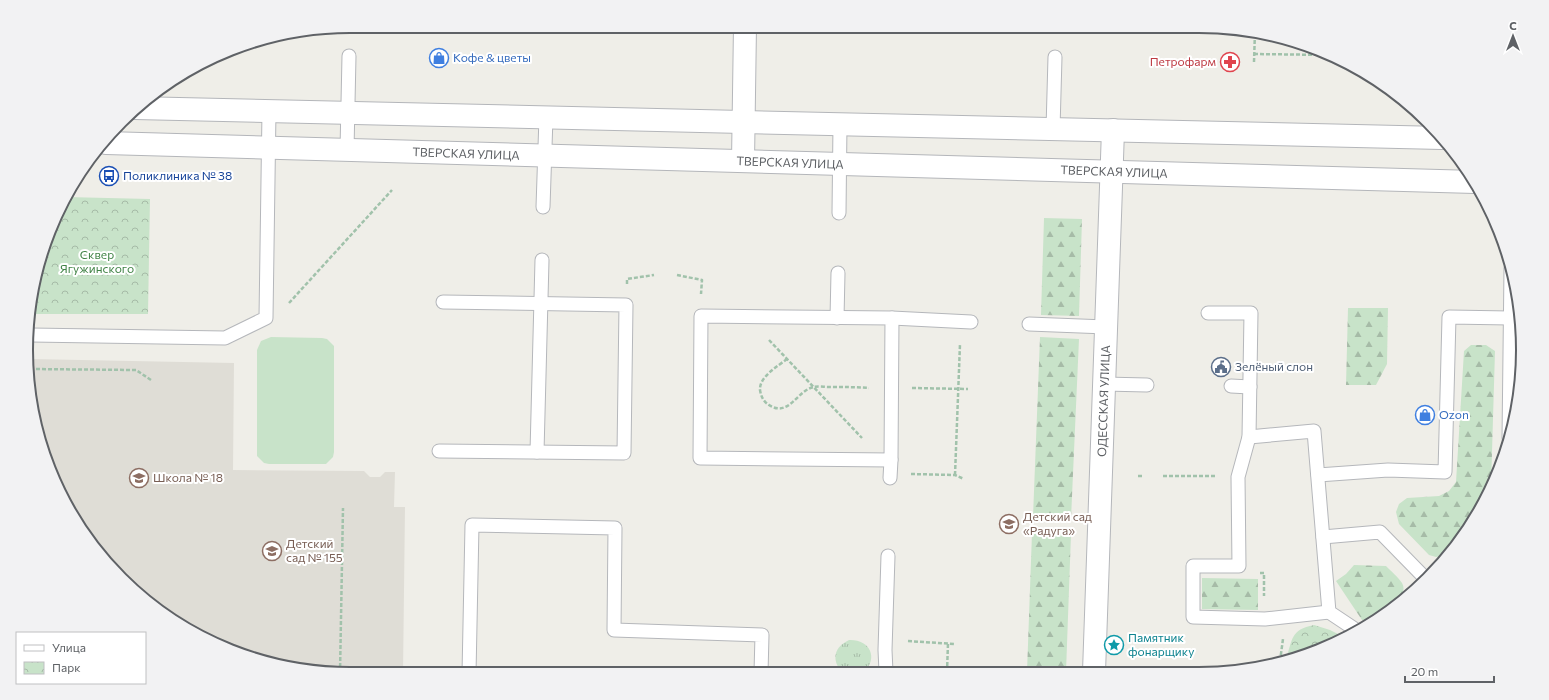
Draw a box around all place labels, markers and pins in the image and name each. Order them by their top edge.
shop icon: Кофе & цветы [428,47,450,69]
place label: Кофе & цветы [453,50,531,64]
pharmacy icon: Петрофарм [1219,51,1241,73]
place label: Петрофарм [1150,54,1216,68]
bus stop icon: Поликлиника № 38 [98,165,120,187]
place label: Поликлиника № 38 [123,168,232,182]
public building icon: Зелёный слон [1210,356,1232,378]
place label: Зелёный слон [1235,359,1313,373]
shop icon: Ozon [1414,404,1436,426]
place label: Ozon [1439,407,1469,421]
school or university icon: Школа № 18 [128,467,150,489]
place label: Школа № 18 [153,470,223,484]
place label: Детский сад «Радуга» [1023,509,1092,537]
school or university icon: Детский сад «Радуга» [998,513,1020,535]
place label: Детский сад № 155 [286,536,343,564]
school or university icon: Детский сад № 155 [261,540,283,562]
place label: Памятник фонарщику [1128,630,1194,658]
place icon: Памятник фонарщику [1103,634,1125,656]

